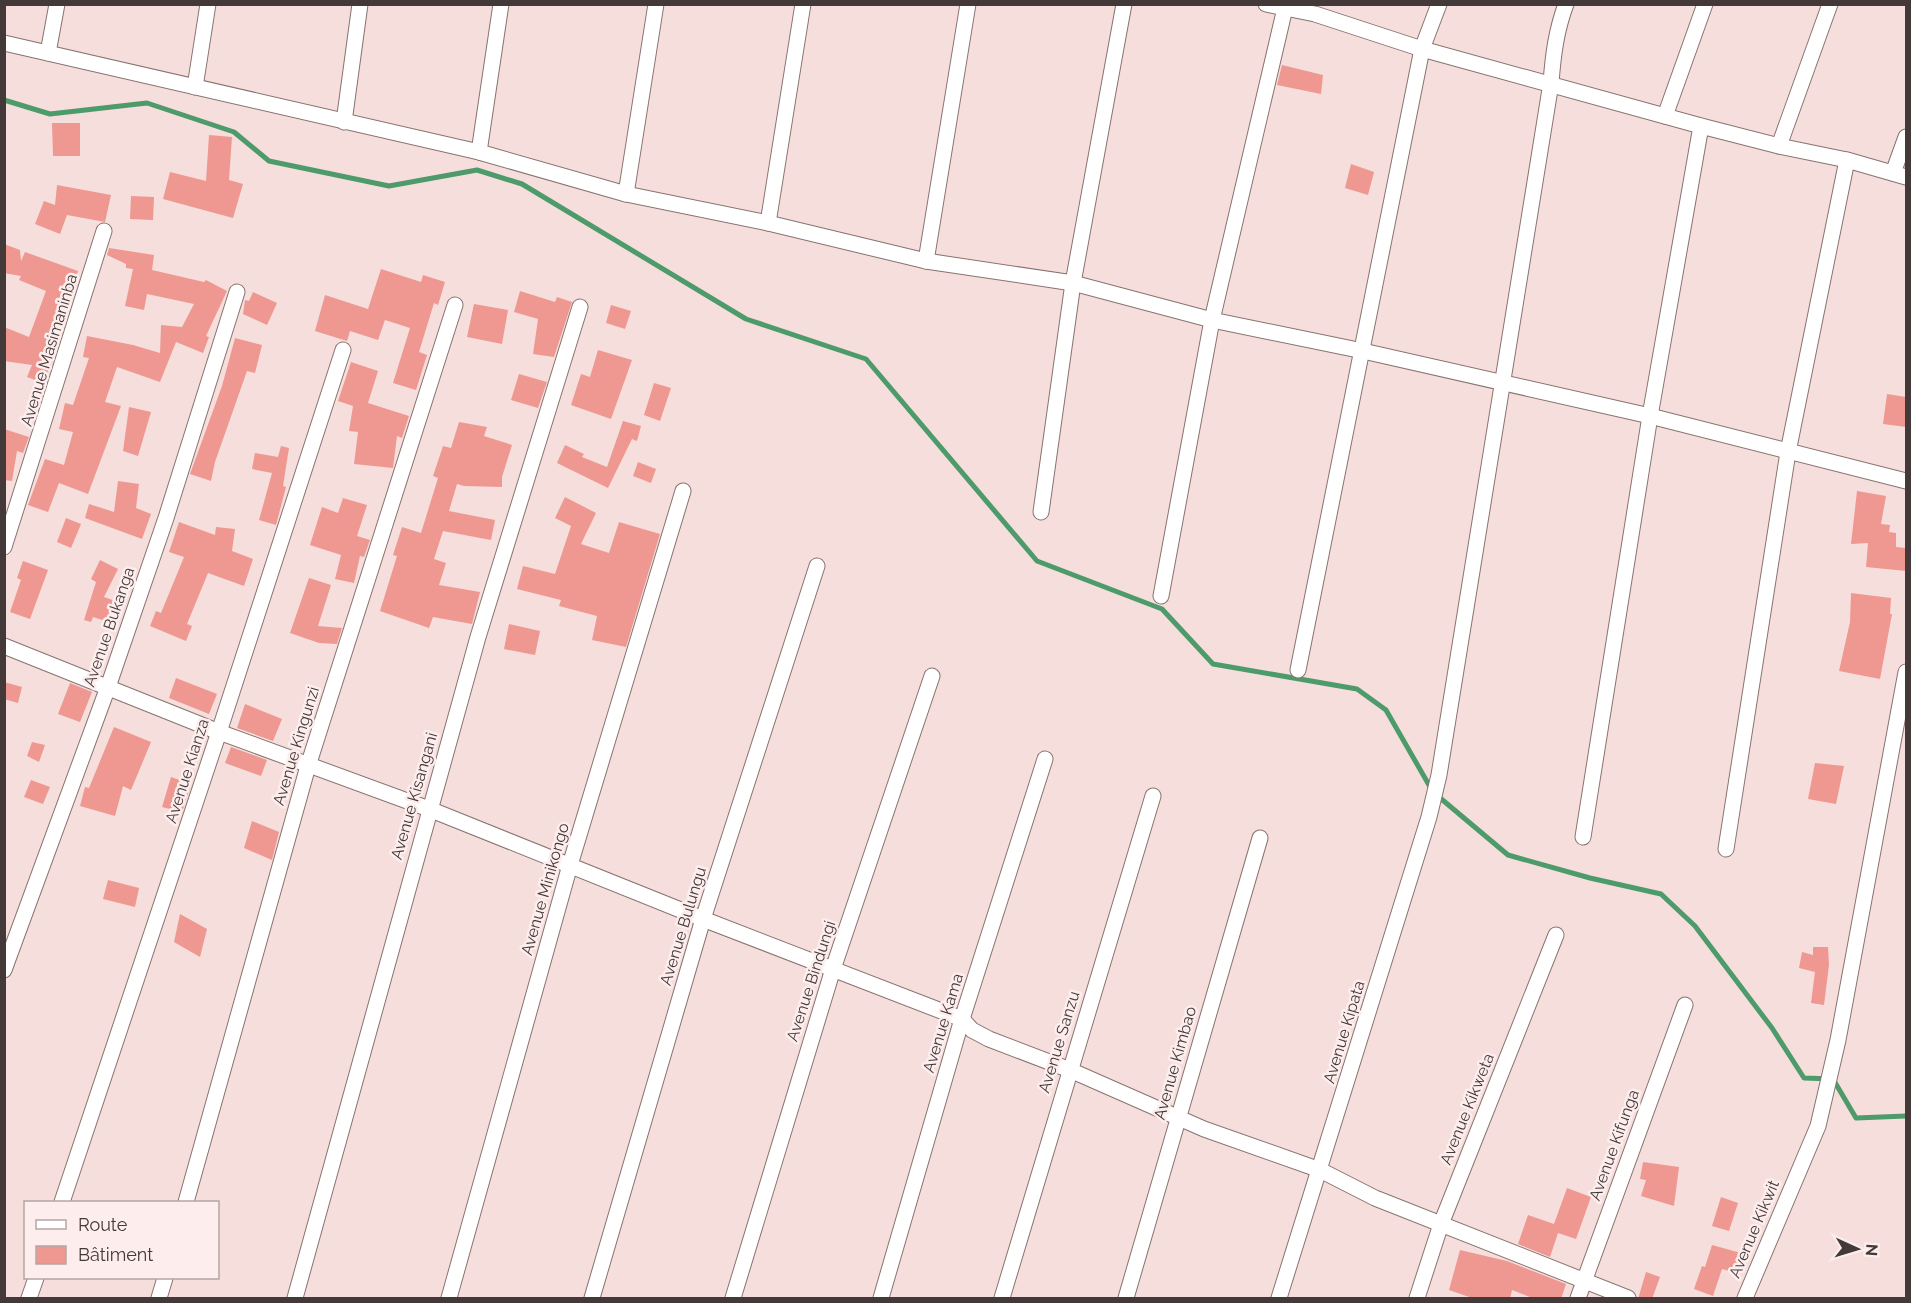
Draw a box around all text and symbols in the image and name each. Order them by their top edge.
street label: Avenue Masimaninba [17,272,81,428]
street label: Avenue Bukanga [80,565,138,689]
street label: Avenue Kingunzi [269,684,323,808]
street label: Avenue Kianza [161,716,213,826]
street label: Avenue Kisangani [387,730,441,862]
street label: Avenue Minikongo [517,821,573,957]
street label: Avenue Bulungu [656,864,710,988]
street label: Avenue Bindungi [783,918,839,1044]
street label: Avenue Kama [919,971,967,1075]
street label: Avenue Kipata [1319,978,1369,1086]
street label: Avenue Sanzu [1035,989,1083,1095]
street label: Avenue Kimbao [1150,1004,1200,1122]
street label: Avenue Kikweta [1436,1050,1498,1168]
street label: Avenue Kifunga [1585,1087,1643,1203]
street label: Avenue Kikwit [1725,1177,1783,1281]
legend [24,1201,219,1279]
text: Route [78,1214,128,1235]
north arrow [1827,1219,1887,1279]
text: N [1862,1243,1881,1257]
text: Bâtiment [78,1244,153,1265]

